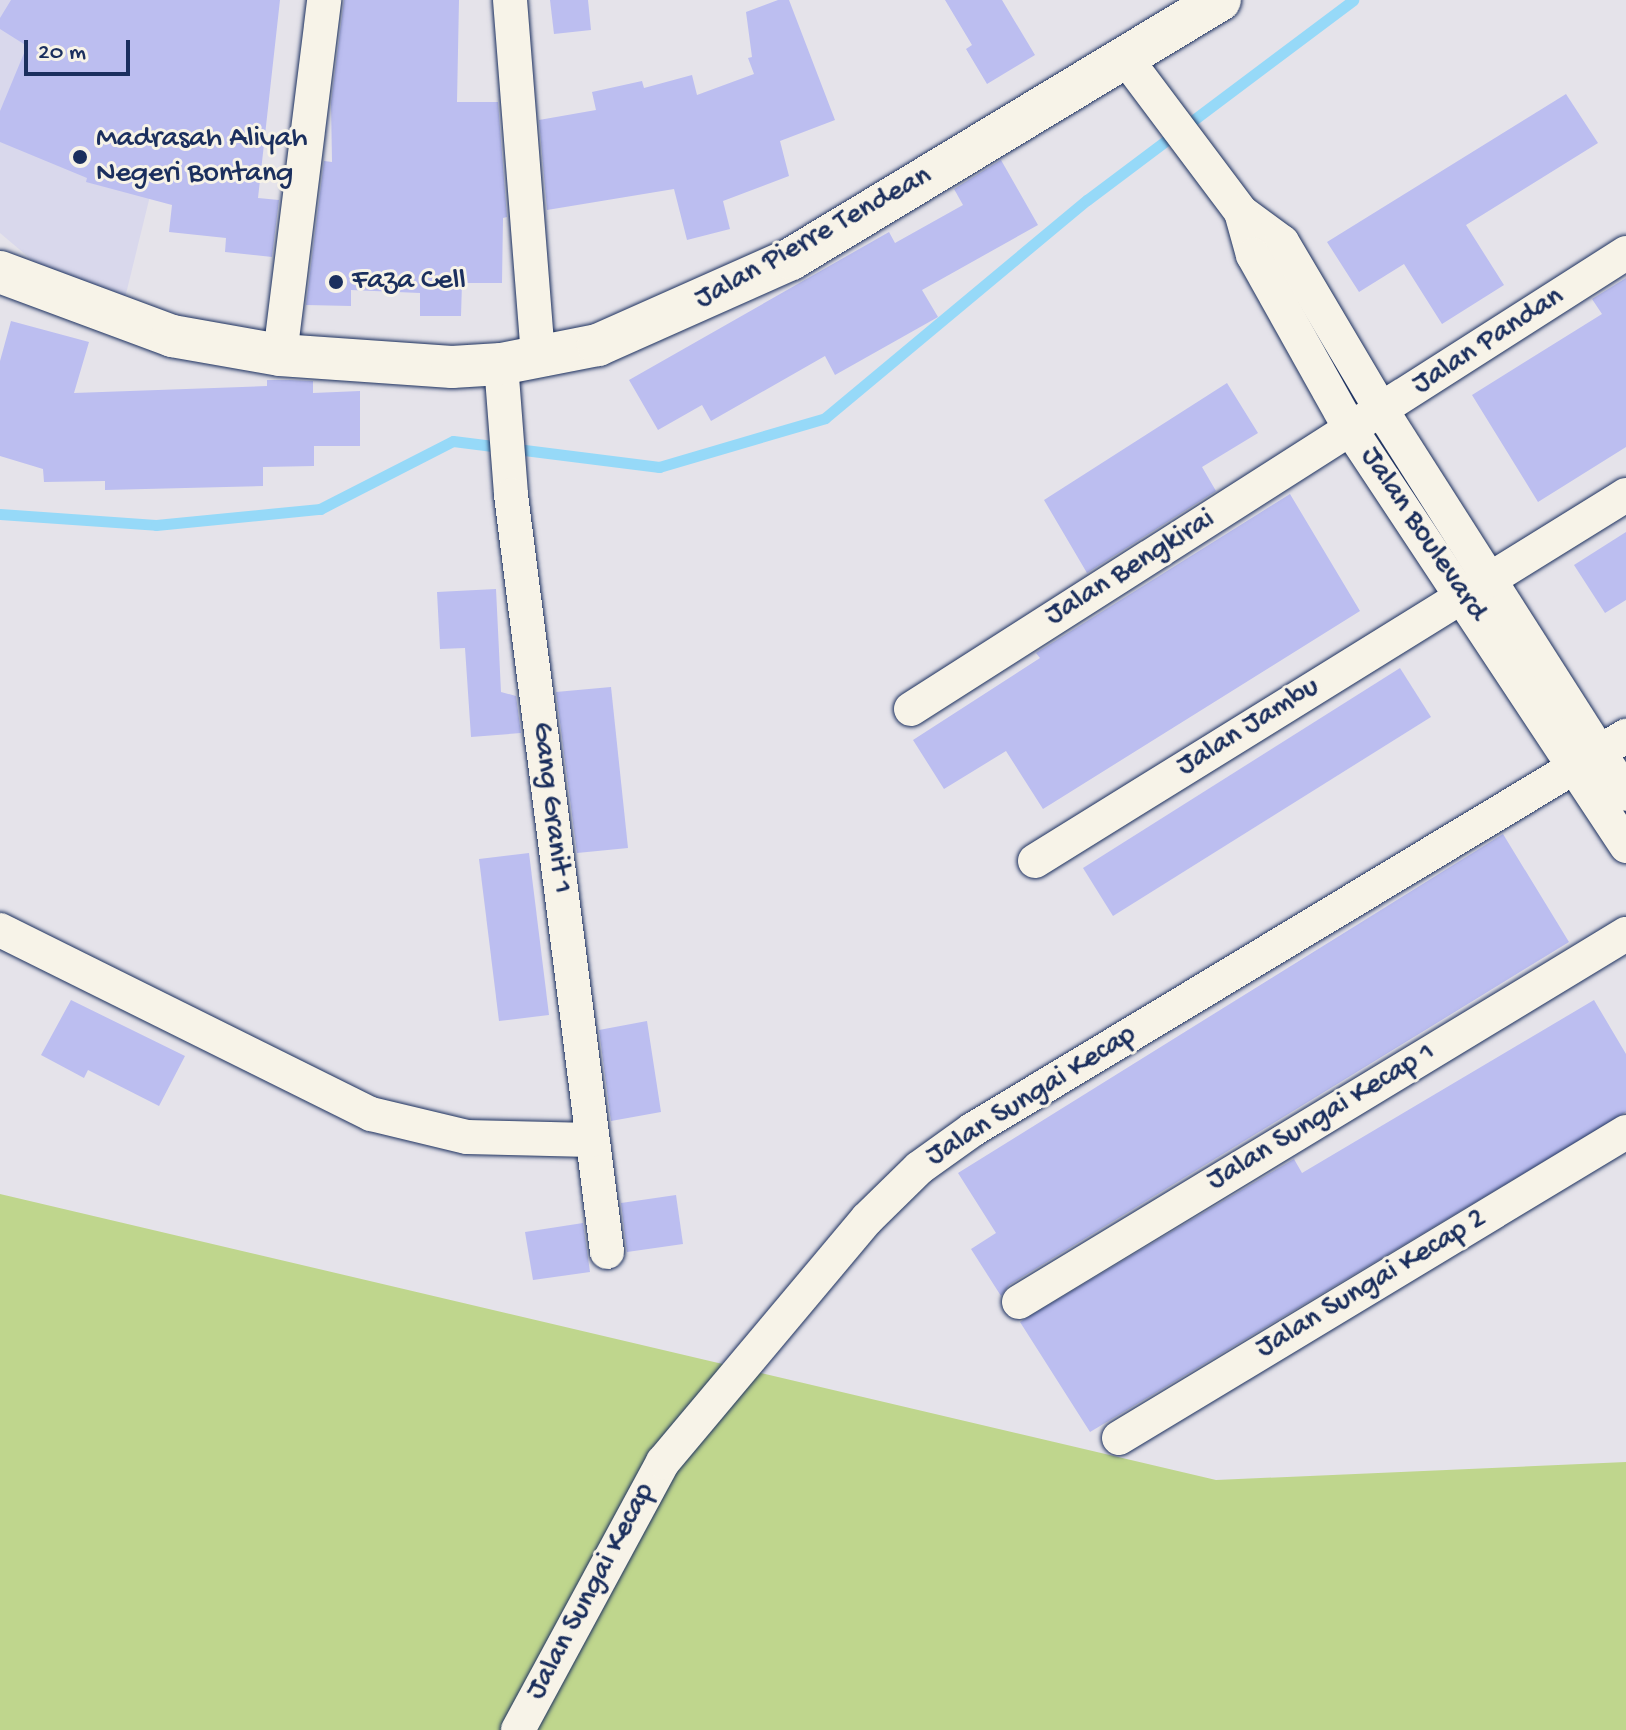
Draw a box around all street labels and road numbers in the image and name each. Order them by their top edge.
street label: Jalan Pierre Tendean [689,159,939,319]
street label: Jalan Pandan [1407,280,1571,404]
street label: Jalan Boulevard [1351,441,1493,629]
street label: Jalan Bengkirai [1040,503,1222,635]
street label: Jalan Jambu [1171,670,1327,786]
street label: Gang Granit 1 [522,720,578,896]
street label: Jalan Sungai Kecap [921,1018,1143,1176]
street label: Jalan Sungai Kecap 1 [1201,1036,1443,1200]
street label: Jalan Sungai Kecap 2 [1250,1202,1494,1368]
street label: Jalan Sungai Kecap [520,1477,664,1707]

